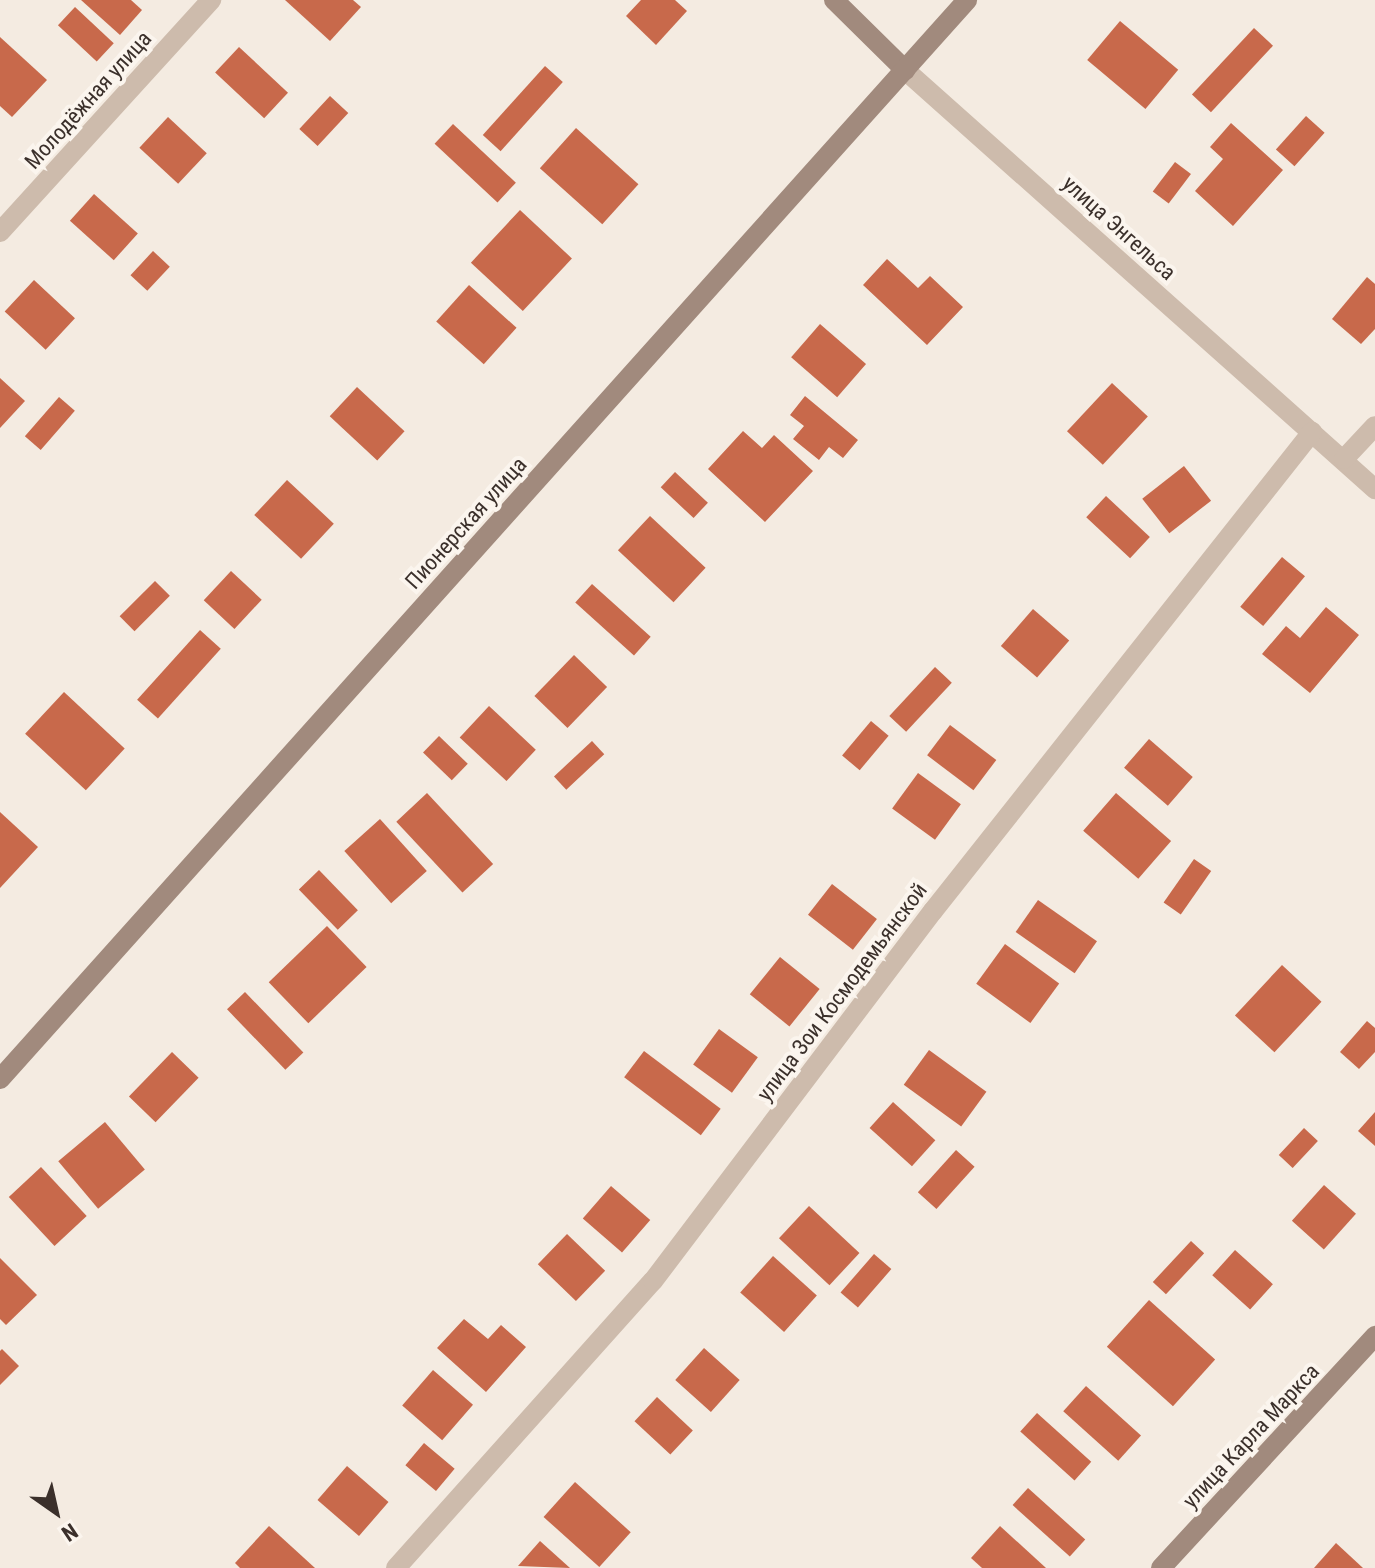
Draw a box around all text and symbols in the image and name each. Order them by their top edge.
street label: Молодёжная улица [19,26,157,174]
street label: улица Энгельса [1057,170,1181,286]
street label: Пионерская улица [400,452,532,594]
street label: улица Зои Космодемьянской [751,878,933,1106]
street label: улица Карла Маркса [1177,1358,1325,1514]
north arrow [16,1472,96,1552]
text: N [57,1518,82,1546]

